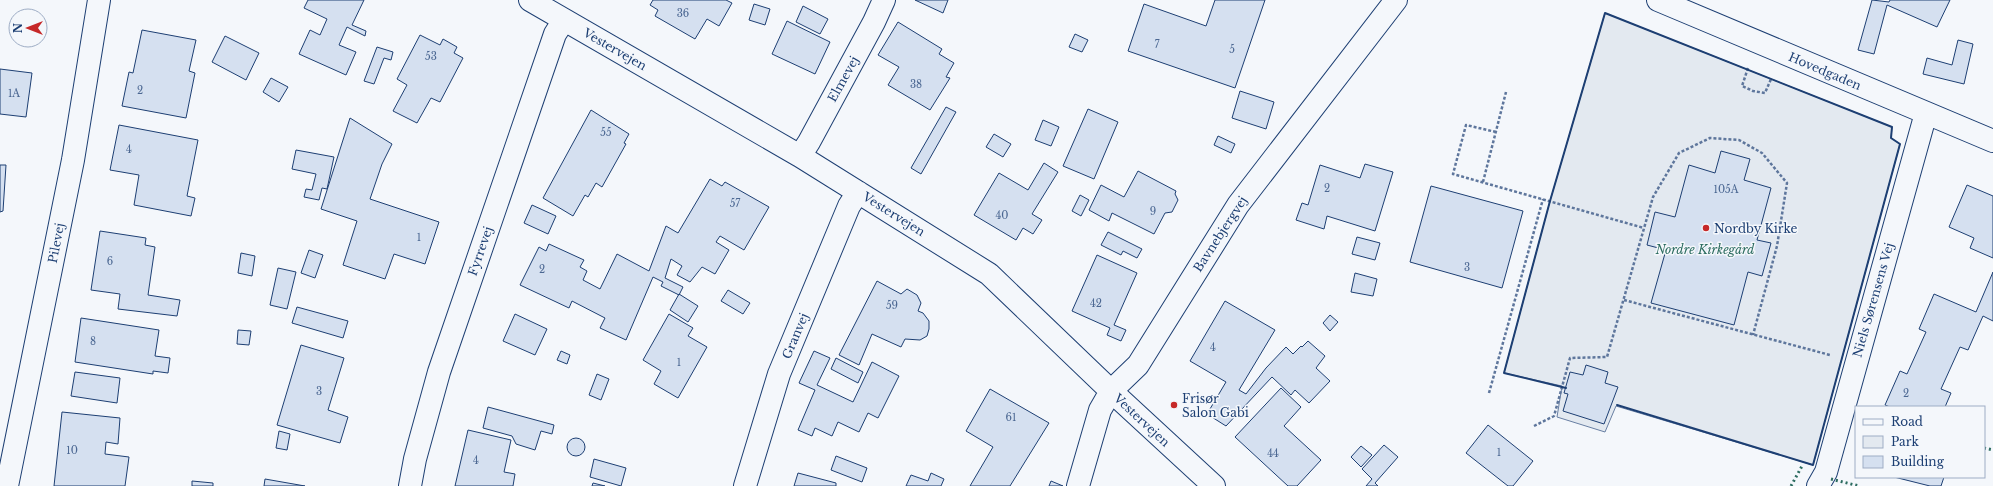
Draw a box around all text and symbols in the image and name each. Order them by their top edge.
house number: 36 [677,7,689,20]
north arrow [8,8,48,48]
text: N [11,22,25,33]
street label: Vestervejen [580,24,649,73]
house number: 7 [1154,38,1160,51]
house number: 5 [1229,43,1235,56]
street label: Hovedgaden [1786,49,1864,93]
house number: 53 [425,50,437,63]
street label: Elmevej [824,54,862,104]
house number: 38 [910,78,922,91]
house number: 2 [137,84,143,97]
house number: 1A [8,87,20,100]
house number: 55 [600,126,612,139]
house number: 4 [126,143,132,156]
house number: 2 [1324,182,1330,195]
house number: 105A [1714,183,1739,196]
street label: Vestervejen [859,188,928,239]
street label: Bavnebjergvej [1190,193,1250,275]
house number: 57 [730,197,741,210]
house number: 9 [1150,205,1156,218]
house number: 40 [996,209,1009,222]
place label: Nordby Kirke [1714,221,1798,236]
street label: Pilevej [45,222,67,264]
marker: Nordby Kirke [1701,223,1711,233]
street label: Fyrrevej [465,224,495,278]
house number: 1 [417,231,421,244]
street label: Niels Sørensens Vej [1849,241,1897,359]
park label: Nordre Kirkegård [1654,242,1755,257]
house number: 6 [107,255,113,268]
house number: 3 [1464,261,1470,274]
house number: 2 [539,263,545,276]
house number: 42 [1090,297,1102,310]
house number: 59 [886,299,898,312]
street label: Granvej [779,311,811,361]
house number: 8 [90,335,96,348]
house number: 4 [1210,341,1216,354]
house number: 1 [677,356,681,369]
house number: 3 [316,385,322,398]
house number: 2 [1903,387,1909,400]
street label: Vestervejen [1110,390,1173,450]
place label: Frisør Salon Gabi [1182,391,1249,420]
marker: Frisør Salon Gabi [1169,400,1179,410]
legend [1855,406,1985,478]
house number: 61 [1006,411,1016,424]
text: Road [1891,414,1923,429]
text: Park [1891,434,1919,449]
house number: 10 [66,444,78,457]
house number: 1 [1497,446,1501,459]
house number: 44 [1267,447,1279,460]
house number: 4 [473,454,479,467]
text: Building [1891,454,1945,469]

